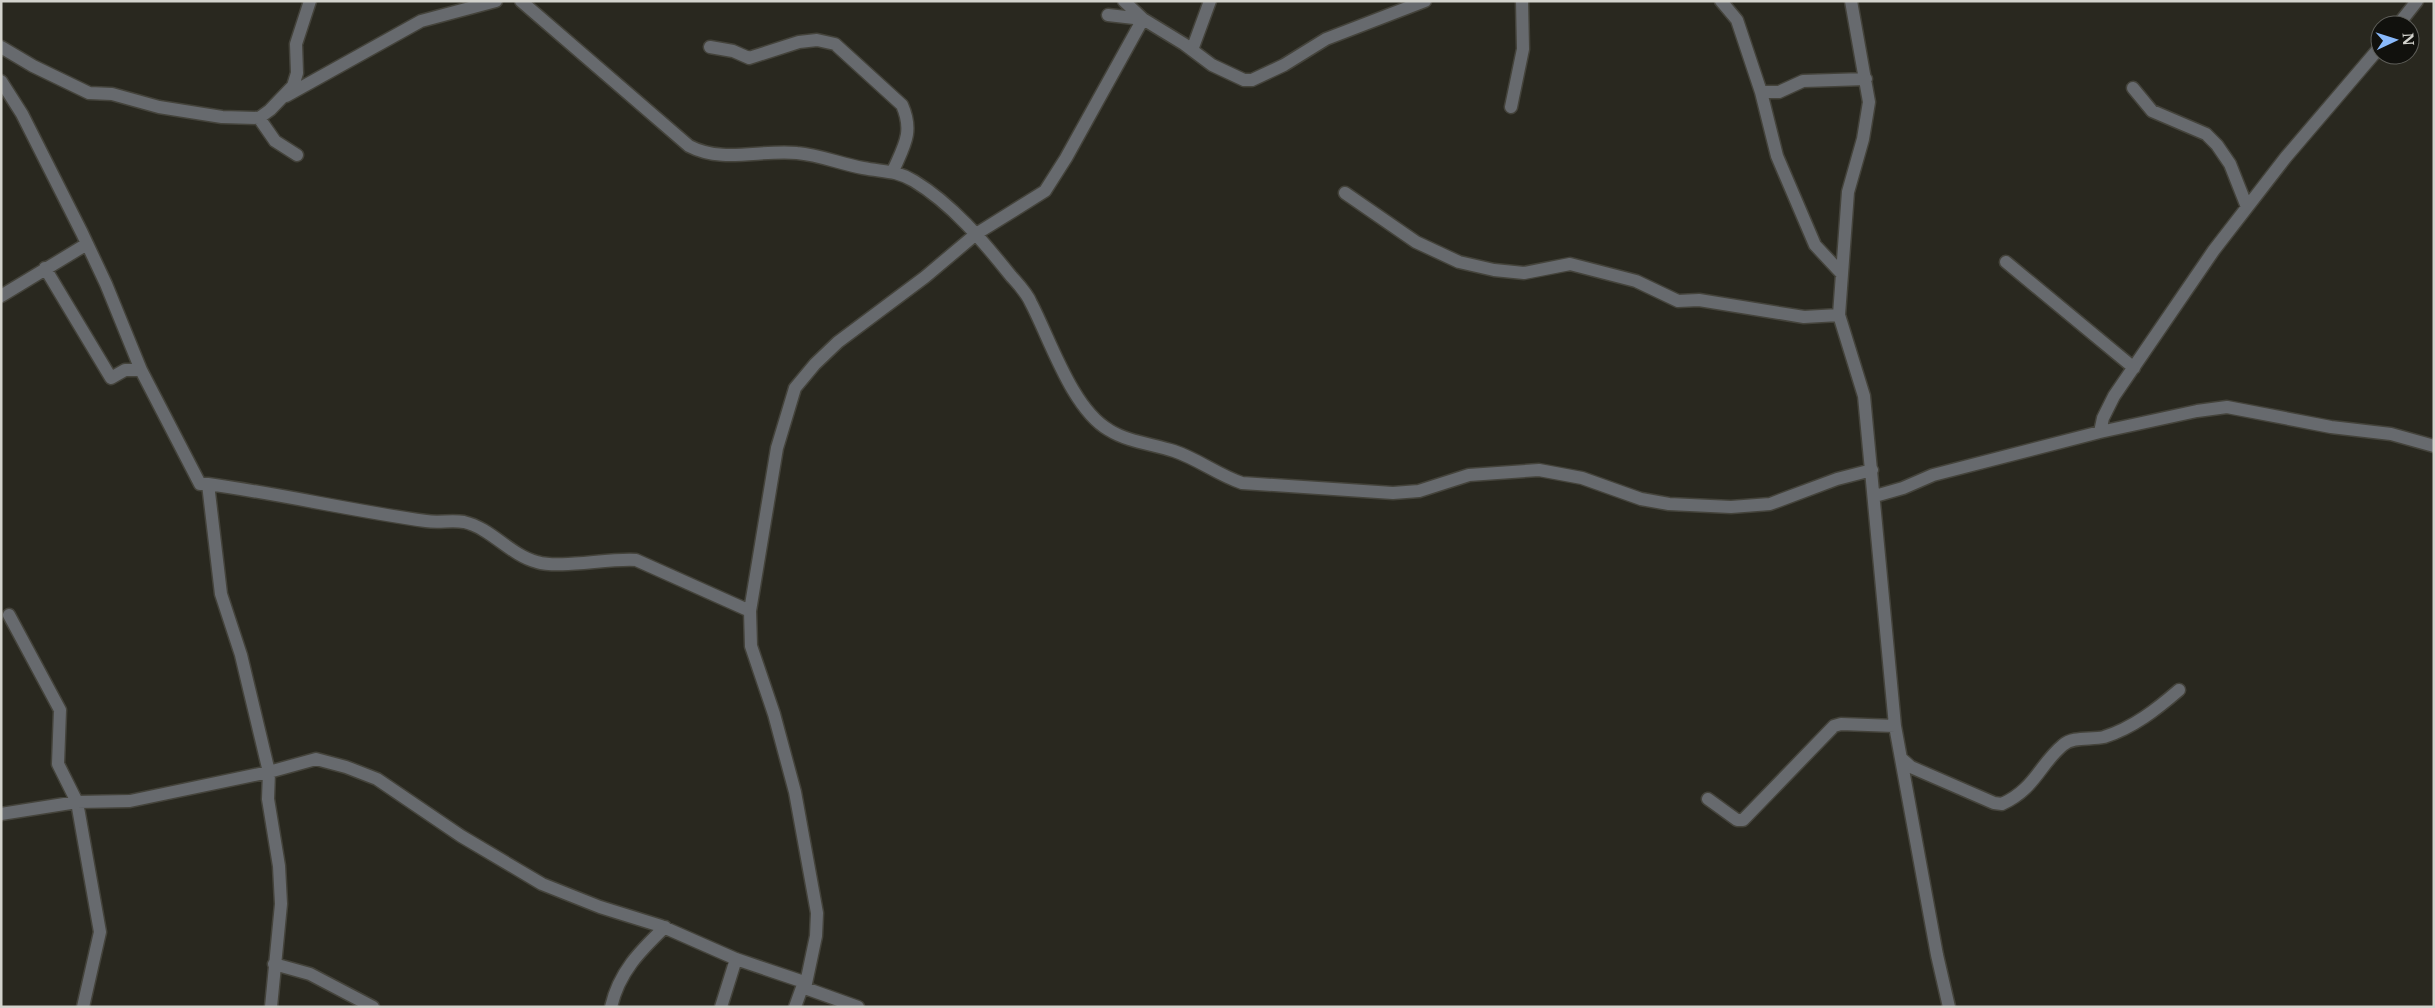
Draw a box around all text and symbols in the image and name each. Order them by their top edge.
north arrow [2370,15,2420,65]
text: N [2399,32,2417,46]

